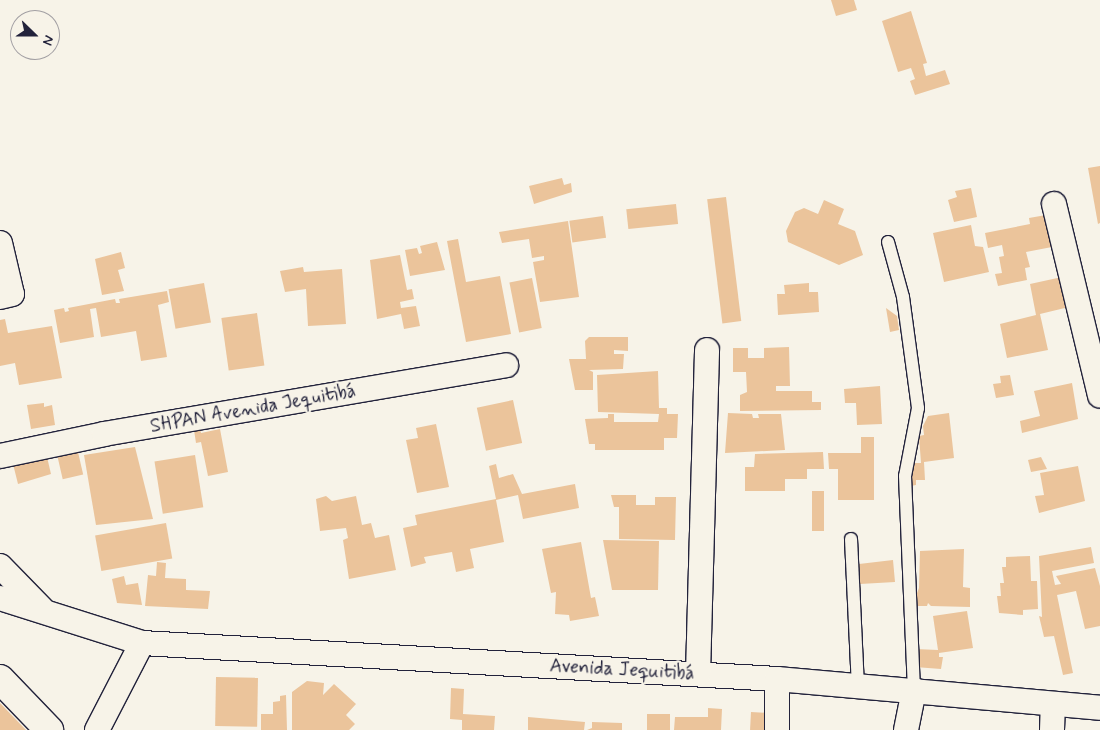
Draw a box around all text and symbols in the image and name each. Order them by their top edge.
north arrow [10,10,60,60]
text: N [38,33,58,48]
street label: SHPAN Avenida Jequitibá [151,380,355,438]
street label: Avenida Jequitibá [551,655,693,685]

